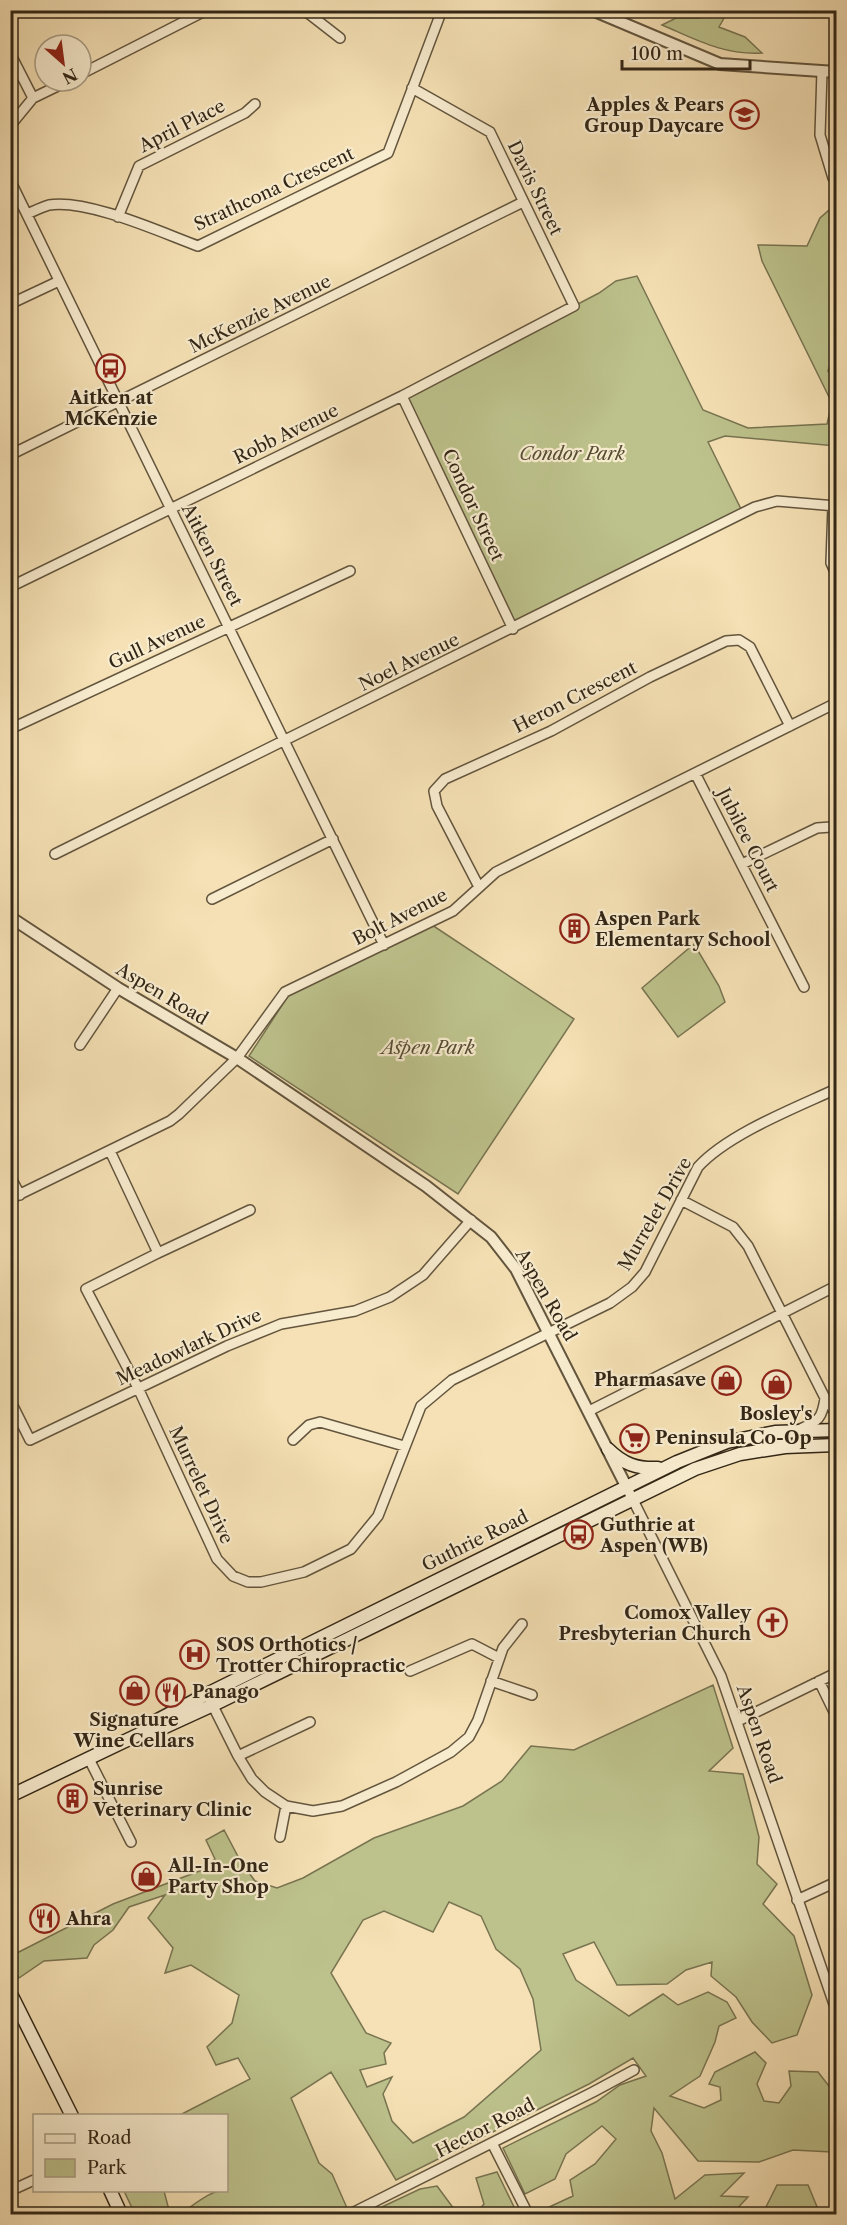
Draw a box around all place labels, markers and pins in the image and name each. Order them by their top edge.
place label: Apples & Pears Group Daycare [584,94,724,137]
school or university icon: Apples & Pears Group Daycare [729,99,761,131]
bus stop icon: Aitken at McKenzie [95,353,127,385]
place label: Aitken at McKenzie [65,387,158,430]
place label: Aspen Park Elementary School [594,908,771,951]
building icon: Aspen Park Elementary School [558,913,590,945]
shop icon: Pharmasave [711,1364,743,1396]
place label: Pharmasave [594,1369,706,1391]
shop icon: Bosley's [760,1369,792,1401]
place label: Bosley's [739,1403,813,1425]
supermarket icon: Peninsula Co-Op [618,1422,650,1454]
place label: Peninsula Co-Op [655,1427,811,1449]
place label: Guthrie at Aspen (WB) [599,1514,708,1557]
bus stop icon: Guthrie at Aspen (WB) [563,1519,595,1551]
place label: Comox Valley Presbyterian Church [558,1602,752,1645]
church icon: Comox Valley Presbyterian Church [756,1607,788,1639]
place label: SOS Orthotics / Trotter Chiropractic [216,1634,405,1677]
hospital icon: SOS Orthotics / Trotter Chiropractic [179,1639,211,1671]
shop icon: Signature Wine Cellars [118,1675,150,1707]
restaurant icon: Panago [155,1676,187,1708]
place label: Panago [192,1681,259,1703]
place label: Signature Wine Cellars [73,1709,194,1752]
place label: Sunrise Veterinary Clinic [92,1778,252,1821]
building icon: Sunrise Veterinary Clinic [56,1783,88,1815]
place label: All-In-One Party Shop [167,1855,269,1898]
shop icon: All-In-One Party Shop [131,1860,163,1892]
restaurant icon: Ahra [29,1903,61,1935]
place label: Ahra [65,1908,112,1930]

